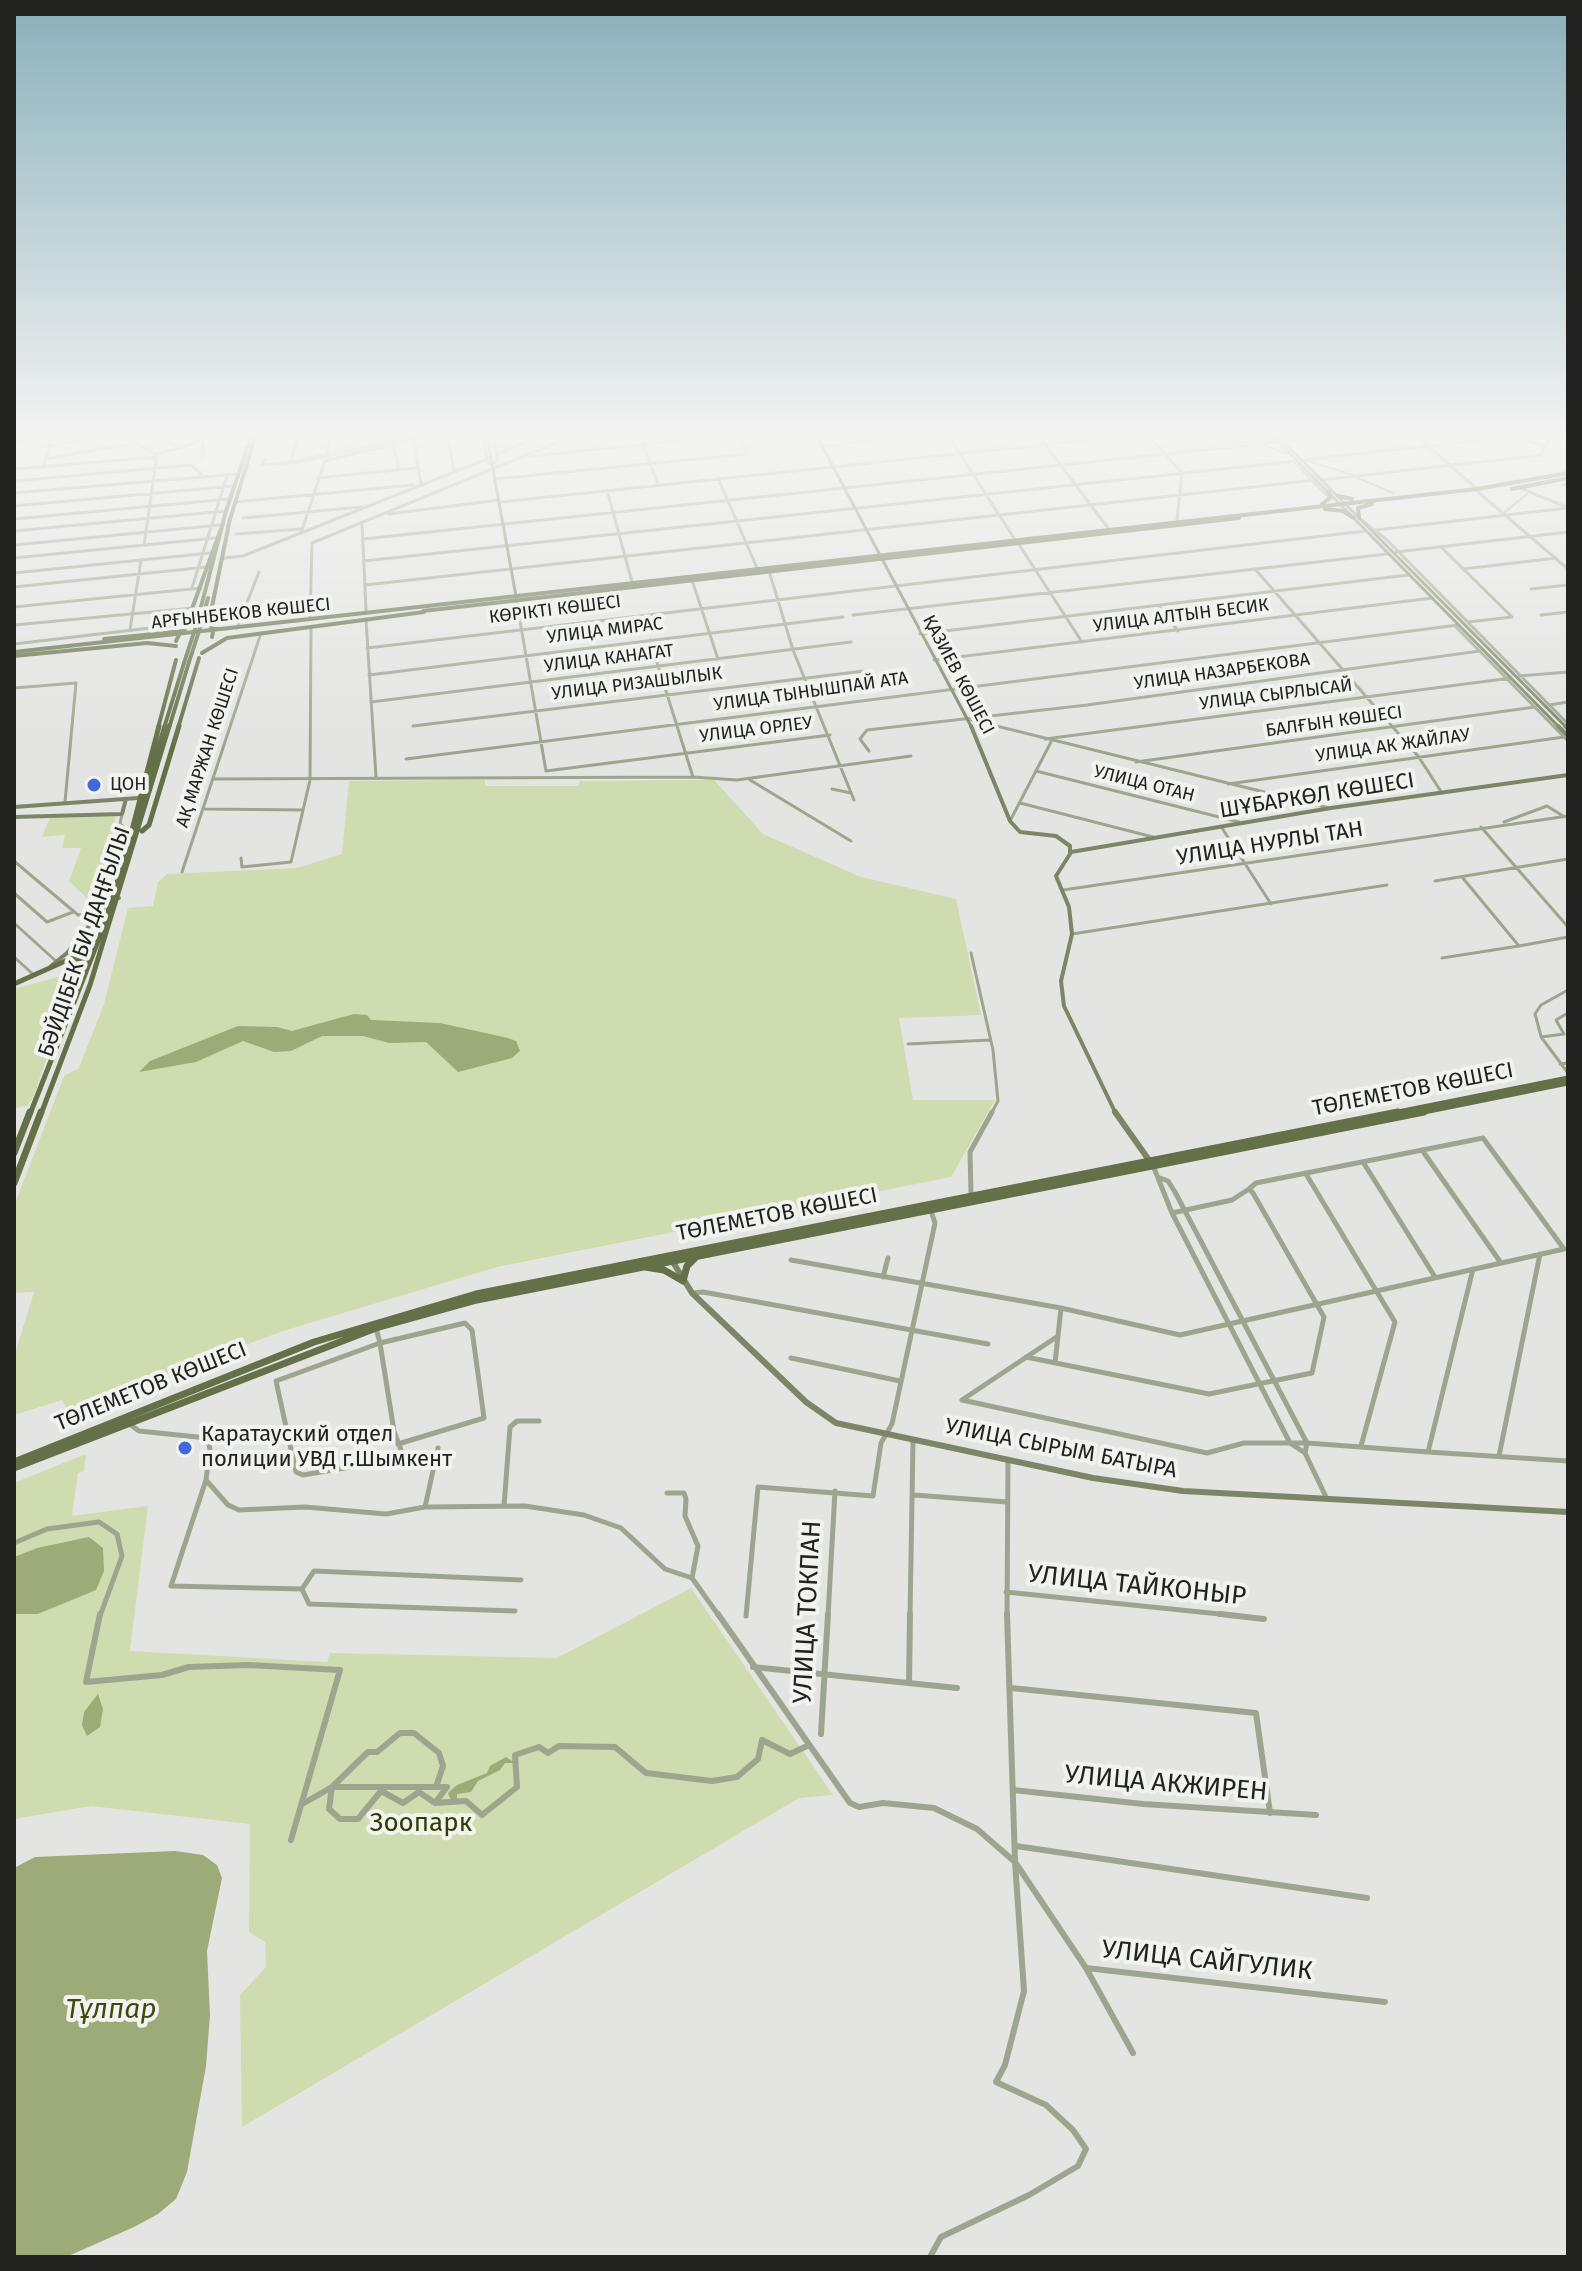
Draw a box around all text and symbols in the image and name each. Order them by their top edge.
street label: КӨРІКТІ КӨШЕСІ [488,591,622,629]
street label: АРҒЫНБЕКОВ КӨШЕСІ [150,594,332,634]
street label: УЛИЦА АЛТЫН БЕСИК [1092,595,1270,637]
street label: ҚАЗИЕВ КӨШЕСІ [917,612,999,738]
street label: УЛИЦА МИРАС [546,613,664,649]
street label: УЛИЦА КАНАГАТ [543,640,675,678]
street label: УЛИЦА НАЗАРБЕКОВА [1133,649,1311,695]
street label: УЛИЦА РИЗАШЫЛЫК [551,663,723,705]
street label: АҚ МАРЖАН КӨШЕСІ [172,666,244,830]
street label: УЛИЦА ТЫНЫШПАЙ АТА [713,668,909,716]
street label: УЛИЦА СЫРЛЫСАЙ [1198,675,1354,715]
street label: БАЛҒЫН КӨШЕСІ [1264,702,1404,742]
street label: УЛИЦА ОРЛЕУ [698,712,814,748]
street label: УЛИЦА АК ЖАЙЛАУ [1315,725,1471,767]
street label: УЛИЦА ОТАН [1091,761,1197,807]
street label: ШҰБАРКӨЛ КӨШЕСІ [1218,768,1416,824]
place label: ЦОН [110,774,146,796]
marker: ЦОН [85,776,103,794]
street label: УЛИЦА НУРЛЫ ТАН [1175,816,1365,872]
street label: БӘЙДІБЕК БИ ДАҢҒЫЛЫ [33,823,137,1061]
street label: ТӨЛЕМЕТОВ КӨШЕСІ [1310,1058,1516,1122]
street label: ТӨЛЕМЕТОВ КӨШЕСІ [674,1183,880,1247]
street label: ТӨЛЕМЕТОВ КӨШЕСІ [51,1337,251,1437]
street label: УЛИЦА СЫРЫМ БАТЫРА [943,1414,1179,1484]
place label: Каратауский отдел полиции УВД г.Шымкент [201,1422,452,1474]
marker: Каратауский отдел полиции УВД г.Шымкент [176,1439,194,1457]
street label: УЛИЦА ТОКПАН [788,1520,828,1704]
street label: УЛИЦА ТАЙКОНЫР [1026,1559,1248,1613]
street label: УЛИЦА АКЖИРЕН [1063,1760,1269,1808]
park label: Зоопарк [370,1808,472,1840]
street label: УЛИЦА САЙГУЛИК [1100,1934,1314,1988]
water label: Тұлпар [66,1993,156,2027]

